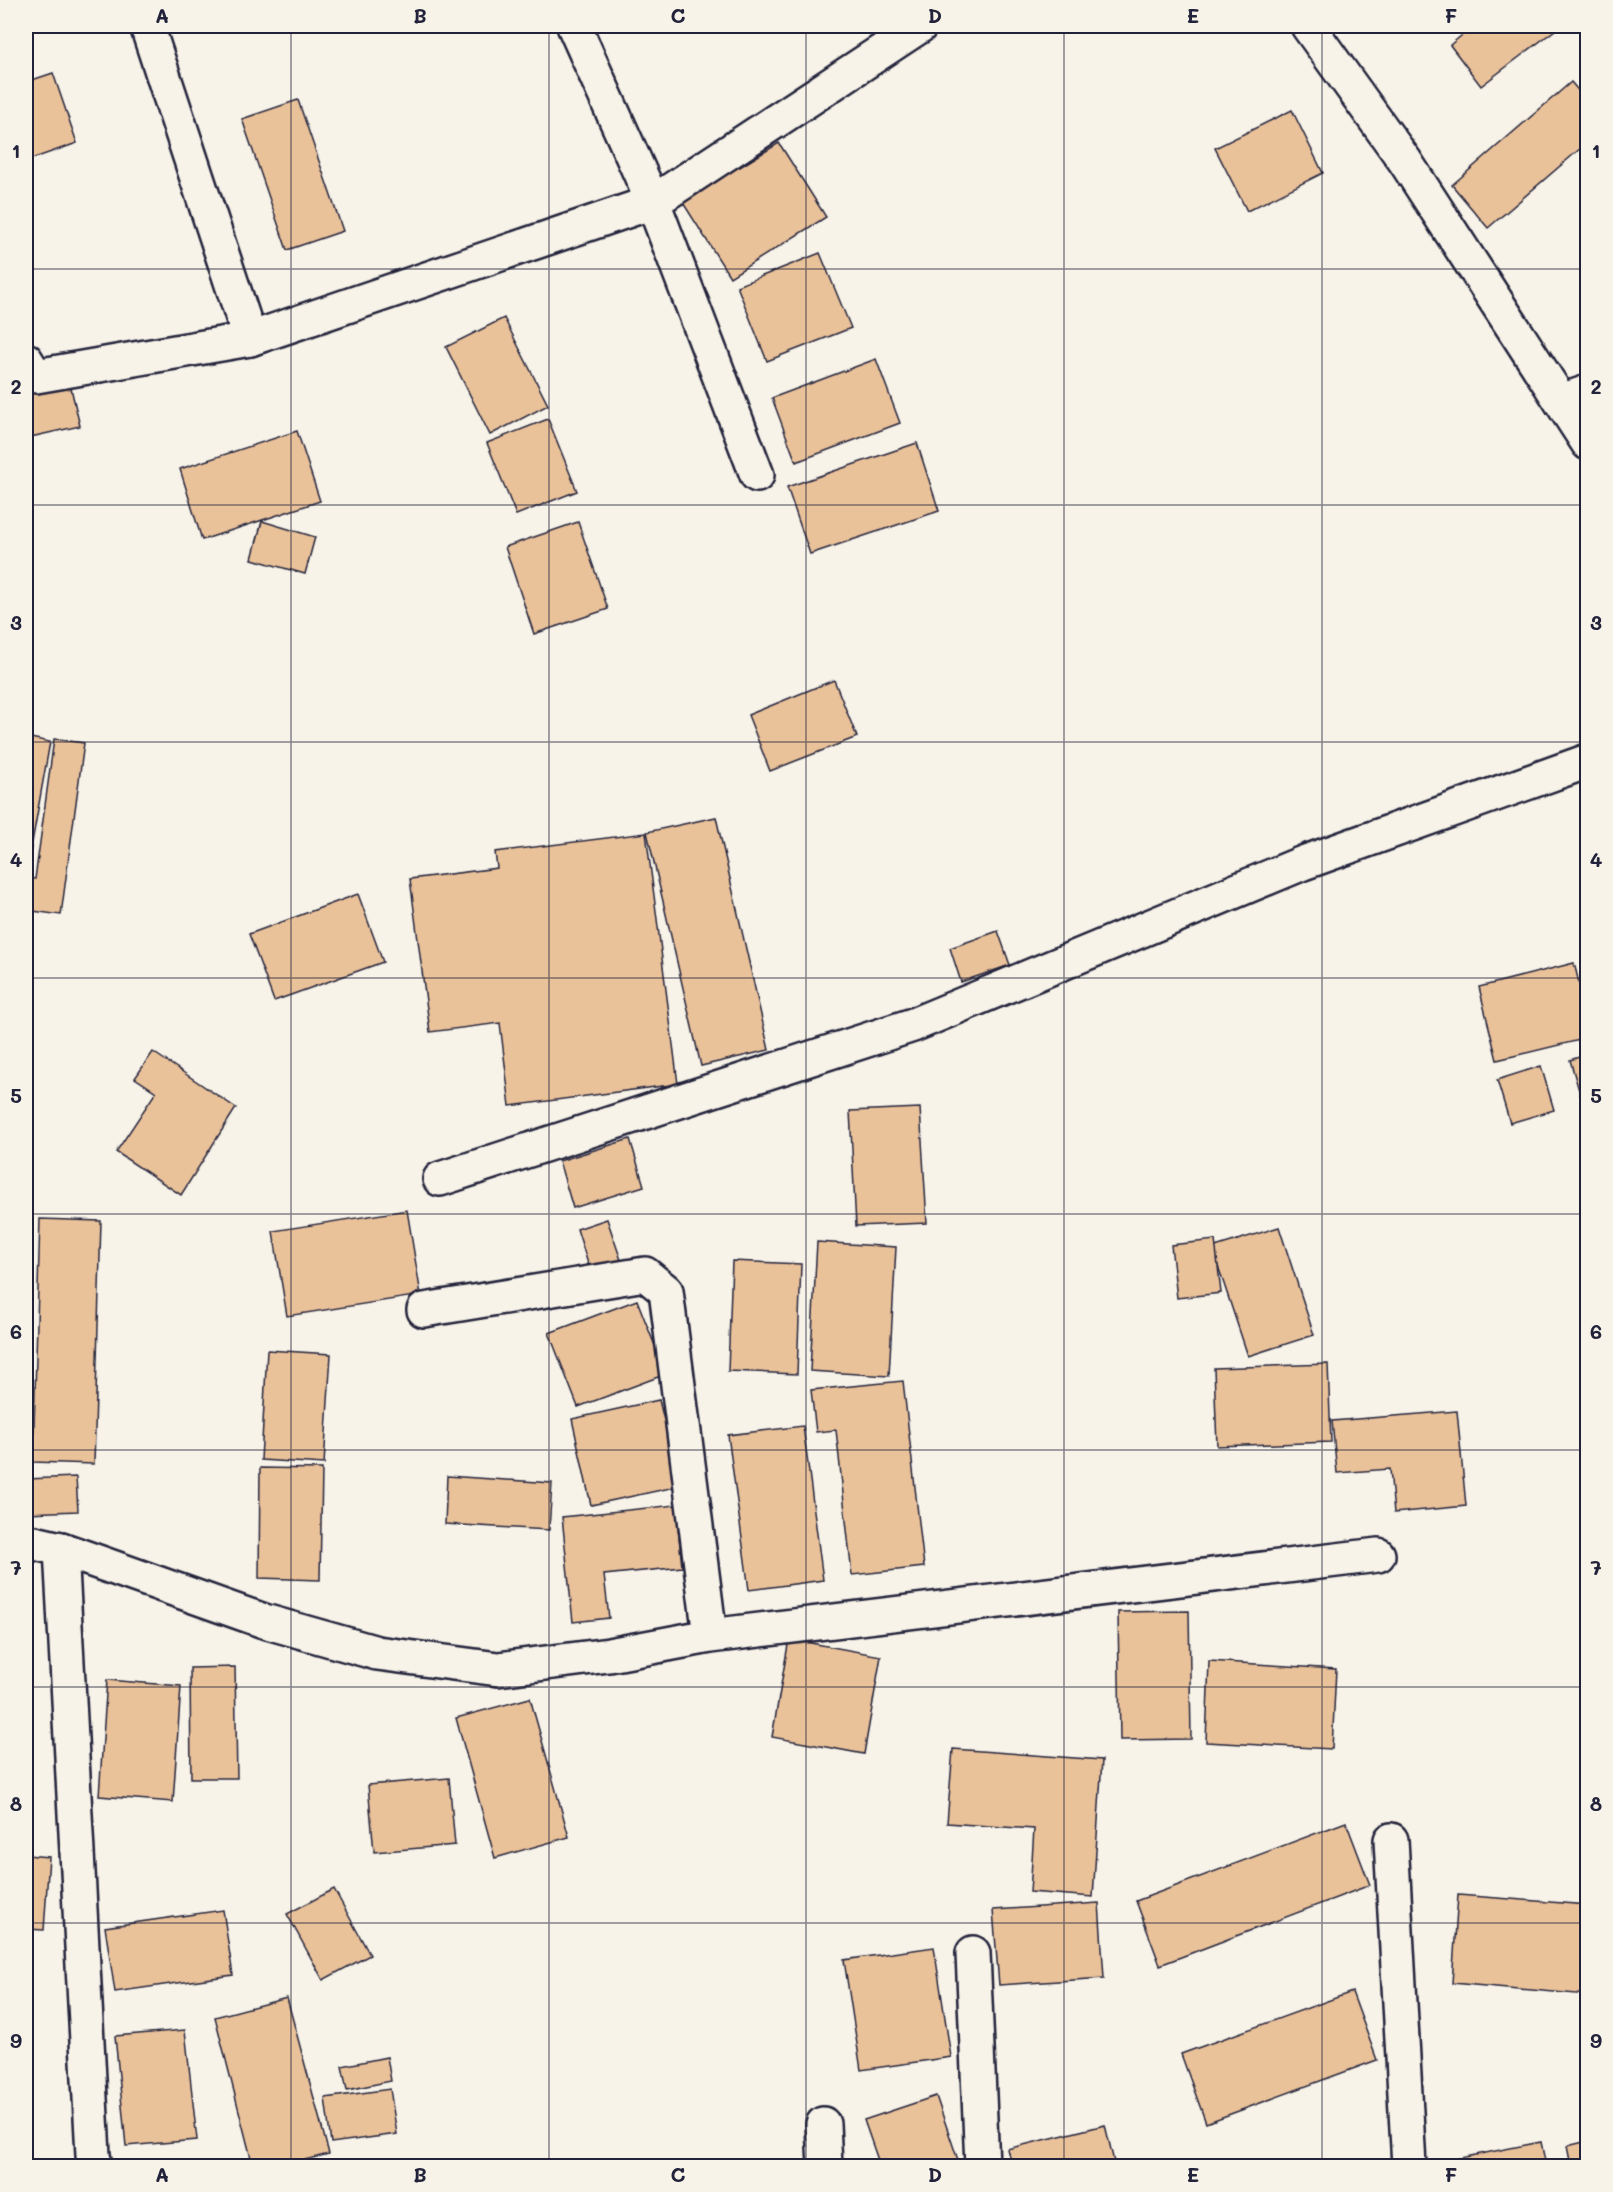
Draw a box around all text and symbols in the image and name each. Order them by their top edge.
text: A [155,2,169,28]
text: B [413,2,427,28]
text: C [671,2,686,28]
text: D [928,2,942,28]
text: E [1187,2,1199,28]
text: F [1445,2,1458,28]
text: 1 [12,137,20,163]
text: 1 [1592,137,1600,163]
text: 2 [10,373,22,399]
text: 2 [1590,373,1602,399]
text: 3 [10,609,22,635]
text: 3 [1590,609,1602,635]
text: 4 [10,846,23,872]
text: 4 [1590,846,1603,872]
text: 5 [10,1082,22,1108]
text: 5 [1590,1082,1602,1108]
text: 6 [10,1318,22,1344]
text: 6 [1590,1318,1602,1344]
text: 7 [10,1554,22,1580]
text: 7 [1590,1554,1602,1580]
text: 8 [10,1790,22,1816]
text: 8 [1590,1790,1602,1816]
text: 9 [10,2027,22,2053]
text: 9 [1590,2027,1602,2053]
text: A [155,2161,169,2187]
text: B [413,2161,427,2187]
text: C [671,2161,686,2187]
text: D [928,2161,942,2187]
text: E [1187,2161,1199,2187]
text: F [1445,2161,1458,2187]

